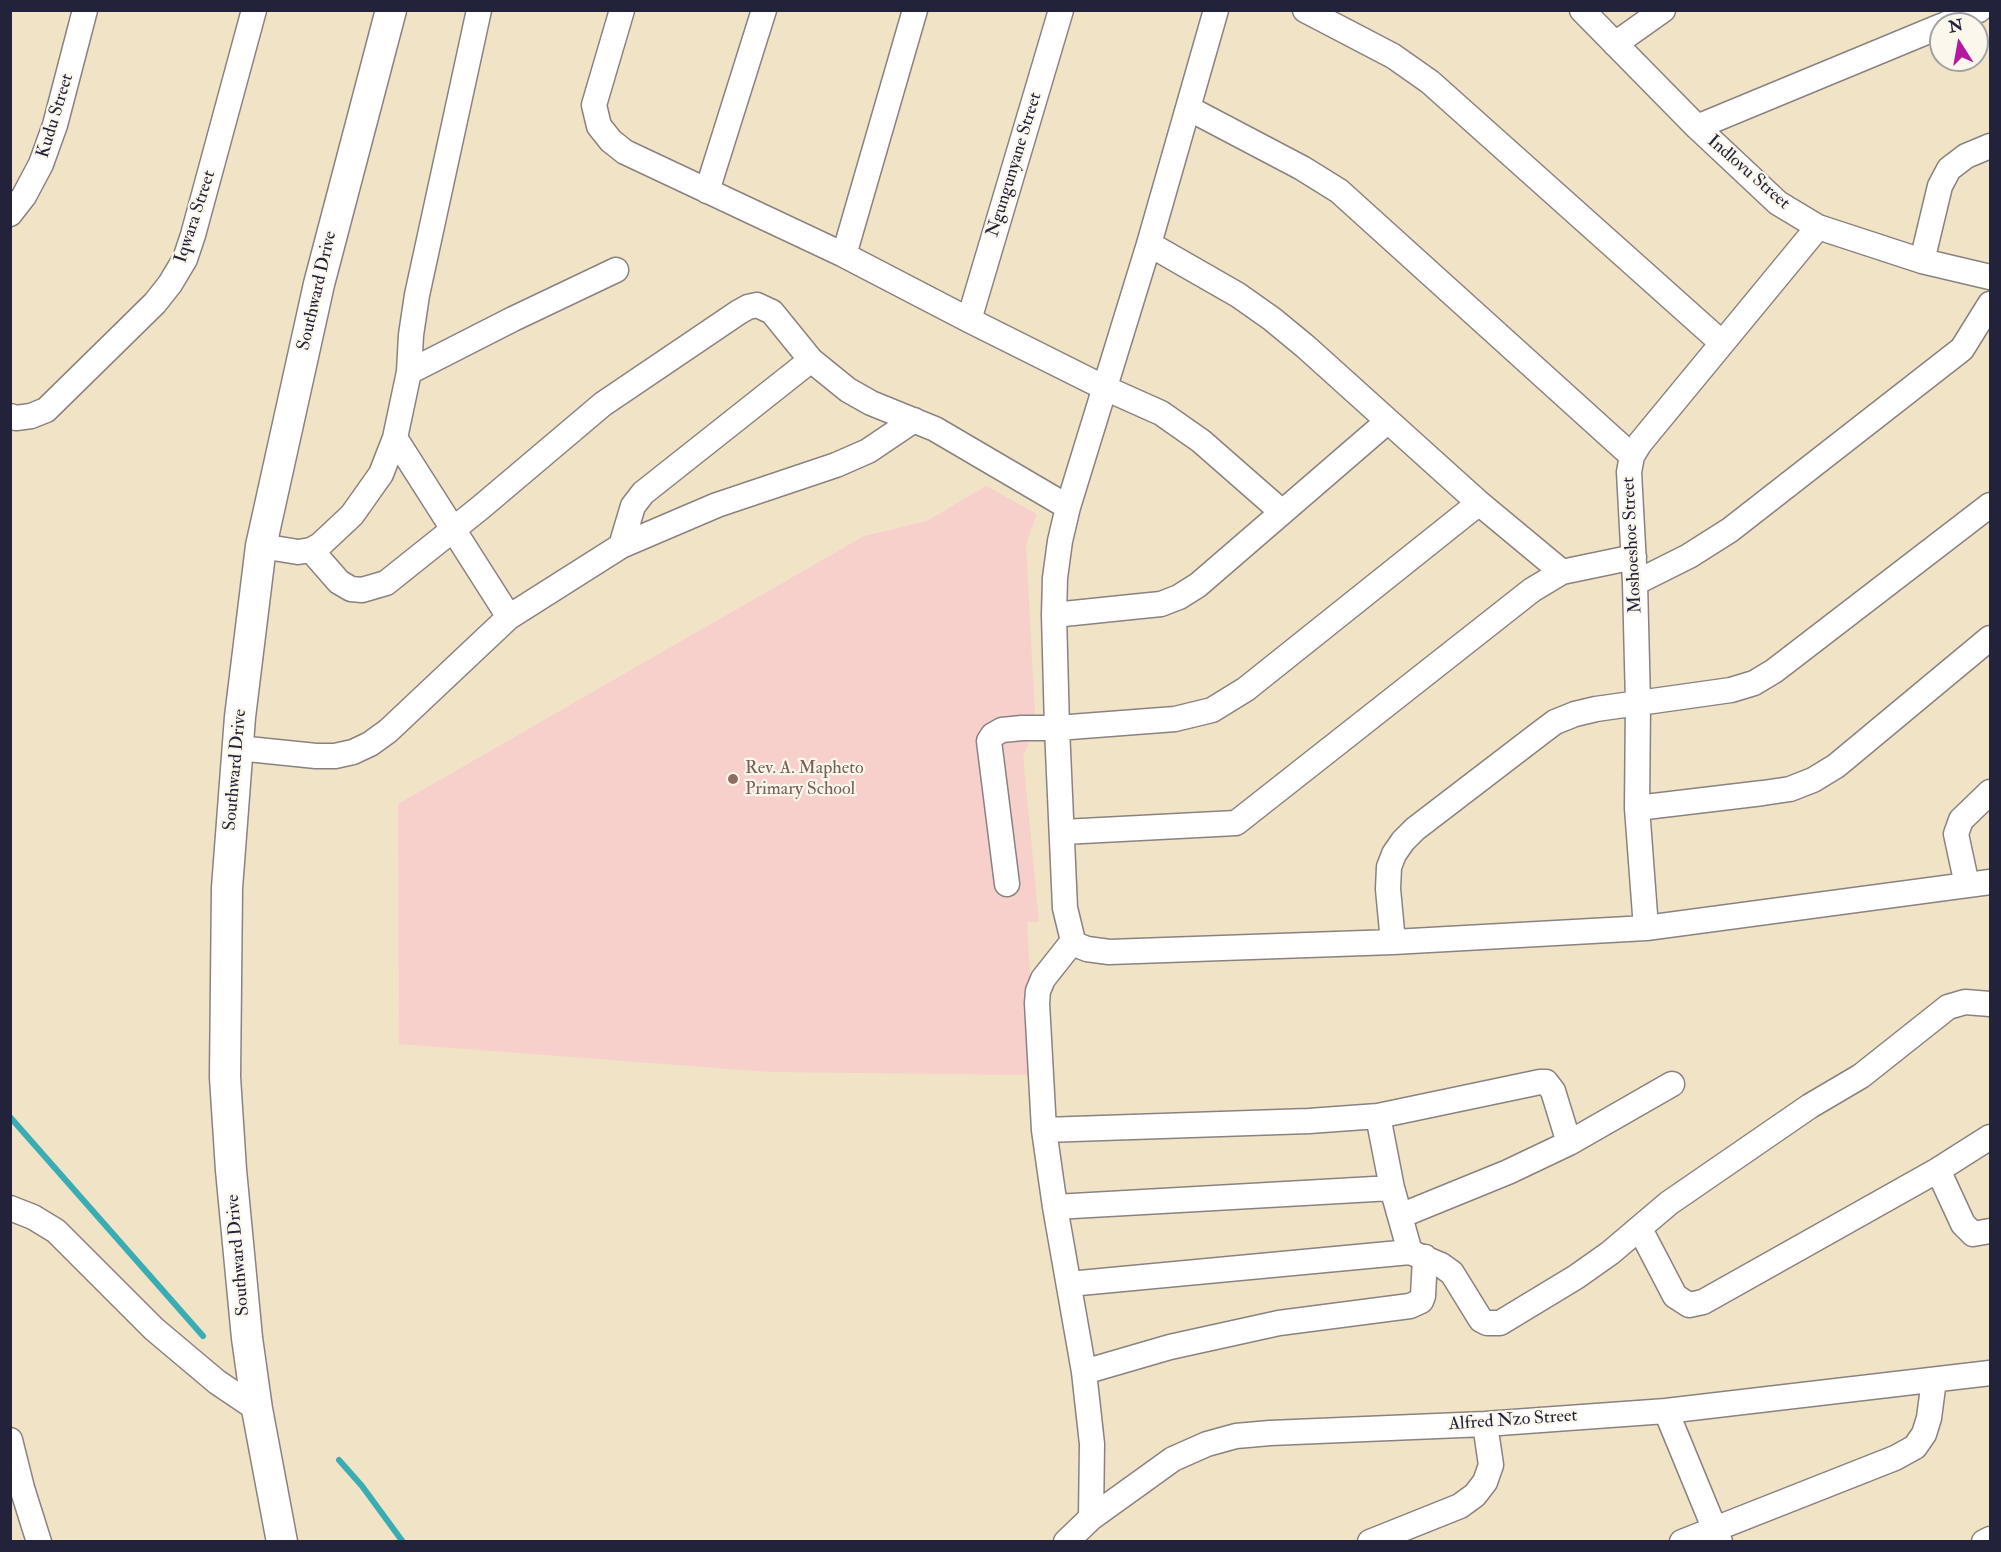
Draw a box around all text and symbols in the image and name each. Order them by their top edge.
north arrow [1929,12,1989,72]
text: N [1947,15,1965,37]
street label: Kudu Street [33,71,79,161]
street label: Ngungunyane Street [983,90,1047,240]
street label: Indlovu Street [1702,131,1794,215]
street label: Iqwara Street [171,168,221,266]
street label: Southward Drive [294,229,342,353]
street label: Moshoeshoe Street [1619,476,1647,614]
street label: Southward Drive [220,708,252,832]
place label: Rev. A. Mapheto Primary School [745,758,864,800]
marker: Rev. A. Mapheto Primary School [726,772,740,786]
street label: Southward Drive [223,1193,255,1317]
street label: Alfred Nzo Street [1448,1406,1578,1436]

